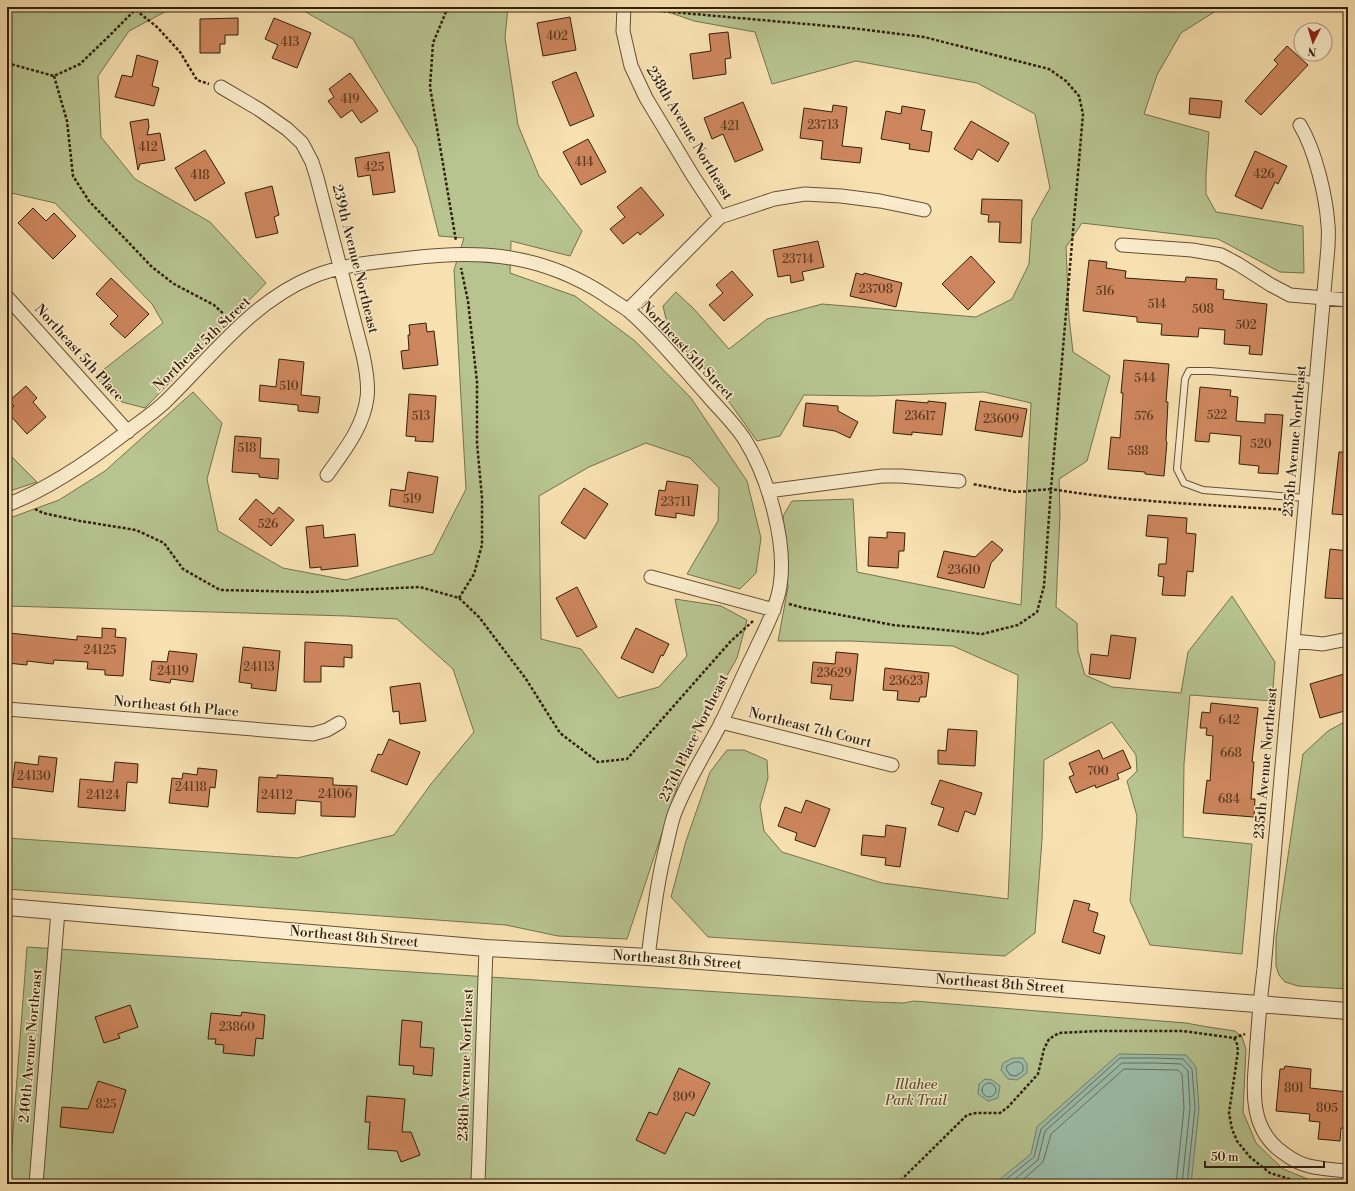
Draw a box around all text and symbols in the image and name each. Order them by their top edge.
north arrow [1293,22,1333,62]
house number: 402 [546,29,568,44]
house number: 413 [281,35,300,50]
text: N [1307,44,1317,58]
street label: 238th Avenue Northeast [642,63,736,203]
house number: 419 [340,92,360,107]
house number: 23713 [807,118,839,133]
house number: 421 [720,119,740,134]
house number: 412 [138,140,158,155]
house number: 414 [575,155,593,170]
house number: 425 [364,160,385,175]
house number: 426 [1253,167,1275,182]
house number: 418 [190,168,210,183]
street label: 239th Avenue Northeast [328,183,382,335]
house number: 23714 [782,252,814,267]
house number: 23708 [859,282,893,297]
house number: 516 [1096,284,1114,299]
street label: Northeast 5th Street [150,293,254,395]
house number: 514 [1148,297,1166,312]
street label: Northeast 5th Street [637,298,737,404]
street label: Northeast 5th Place [30,300,128,406]
house number: 508 [1192,302,1214,317]
house number: 502 [1235,318,1257,333]
street label: 235th Avenue Northeast [1279,364,1311,518]
house number: 544 [1134,371,1156,386]
house number: 510 [279,379,299,394]
house number: 522 [1207,408,1227,423]
house number: 513 [412,409,431,424]
house number: 23617 [905,409,936,424]
house number: 576 [1134,409,1154,424]
house number: 23609 [983,412,1019,427]
house number: 520 [1250,437,1272,452]
house number: 518 [238,441,256,456]
house number: 588 [1127,444,1149,459]
house number: 519 [403,492,421,507]
house number: 23711 [661,495,692,510]
house number: 526 [258,517,278,532]
house number: 23610 [947,563,981,578]
house number: 24125 [84,643,117,658]
house number: 24113 [243,660,275,675]
house number: 24119 [157,664,189,679]
house number: 23629 [817,666,851,681]
street label: 237th Place Northeast [655,671,733,805]
house number: 23623 [889,674,923,689]
street label: 235th Avenue Northeast [1250,686,1282,840]
street label: Northeast 6th Place [112,693,240,721]
street label: Northeast 7th Court [746,704,874,752]
house number: 642 [1218,713,1240,728]
house number: 668 [1220,746,1242,761]
house number: 700 [1087,764,1109,779]
house number: 24130 [17,769,51,784]
house number: 24118 [175,780,207,795]
house number: 24106 [318,787,352,802]
house number: 24124 [86,788,120,803]
house number: 24112 [261,788,293,803]
house number: 684 [1218,792,1240,807]
street label: Northeast 8th Street [289,922,419,952]
street label: Northeast 8th Street [612,947,742,973]
street label: 240th Avenue Northeast [15,968,47,1124]
street label: Northeast 8th Street [935,971,1065,997]
street label: 238th Avenue Northeast [454,988,478,1142]
house number: 23860 [219,1020,255,1035]
park label: Illahee Park Trail [884,1076,947,1110]
house number: 801 [1284,1081,1305,1096]
house number: 809 [673,1090,695,1105]
house number: 825 [96,1097,117,1112]
house number: 805 [1316,1101,1338,1116]
scale bar [1205,1143,1324,1169]
text: 50 m [1211,1150,1239,1165]

